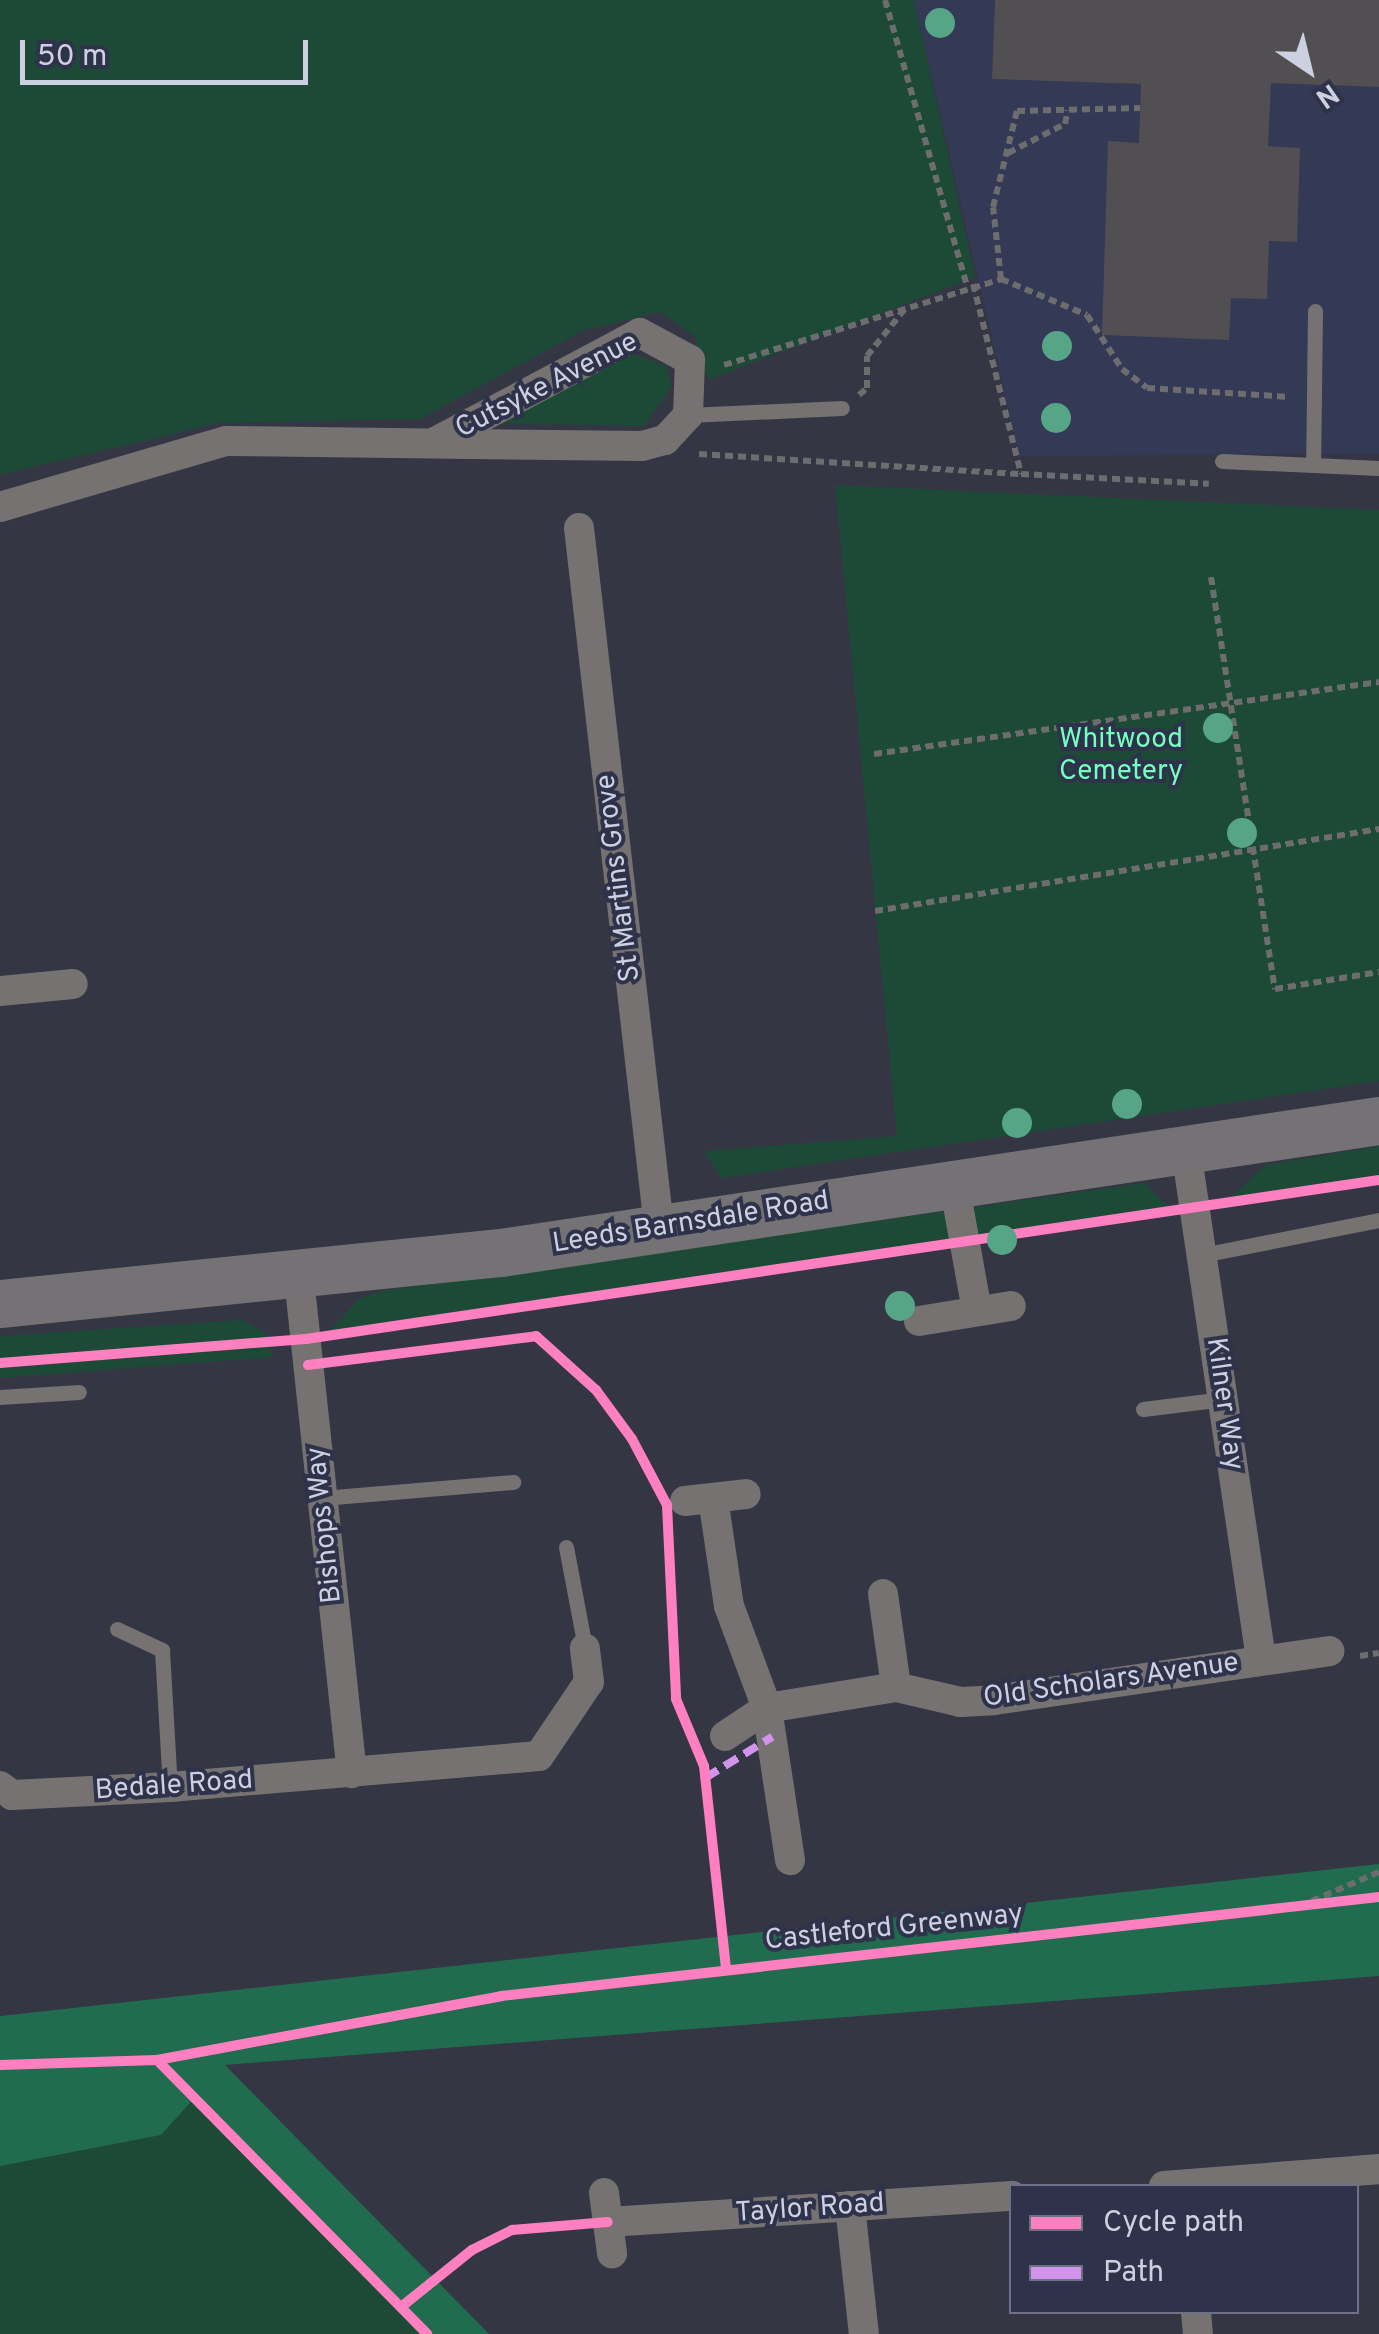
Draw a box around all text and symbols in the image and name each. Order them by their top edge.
scale bar [25,20,312,82]
north arrow [1259,20,1359,120]
text: 50 m [37,39,107,76]
text: N [1308,74,1345,115]
street label: Cutsyke Avenue [450,325,644,447]
park label: Whitwood Cemetery [1059,723,1183,789]
street label: St Martins Grove [590,772,648,984]
street label: Leeds Barnsdale Road [550,1185,832,1261]
street label: Kilner Way [1198,1335,1250,1473]
street label: Bishops Way [300,1445,350,1605]
street label: Old Scholars Avenue [981,1646,1241,1716]
street label: Bedale Road [94,1764,254,1808]
street label: Castleford Greenway [763,1898,1025,1958]
legend [1009,2184,1359,2314]
street label: Taylor Road [734,2187,886,2231]
text: Cycle path [1103,2205,1244,2242]
text: Path [1103,2255,1164,2292]

